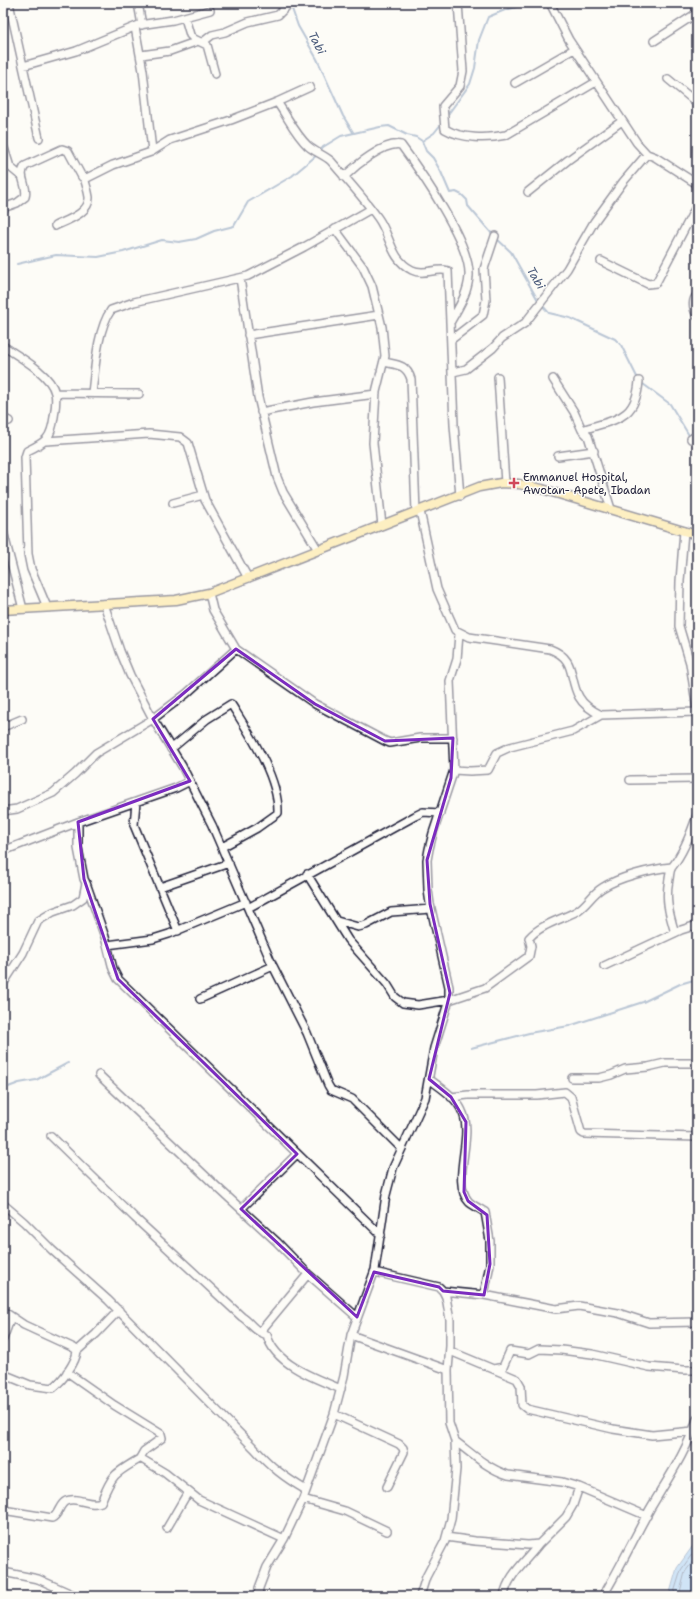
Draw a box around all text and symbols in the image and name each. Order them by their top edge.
water label: Tabi [304,29,330,58]
water label: Tabi [523,264,549,293]
place label: Emmanuel Hospital, Awotan- Apete, Ibadan [523,470,651,498]
marker: Emmanuel Hospital, Awotan- Apete, Ibadan [508,477,520,489]

